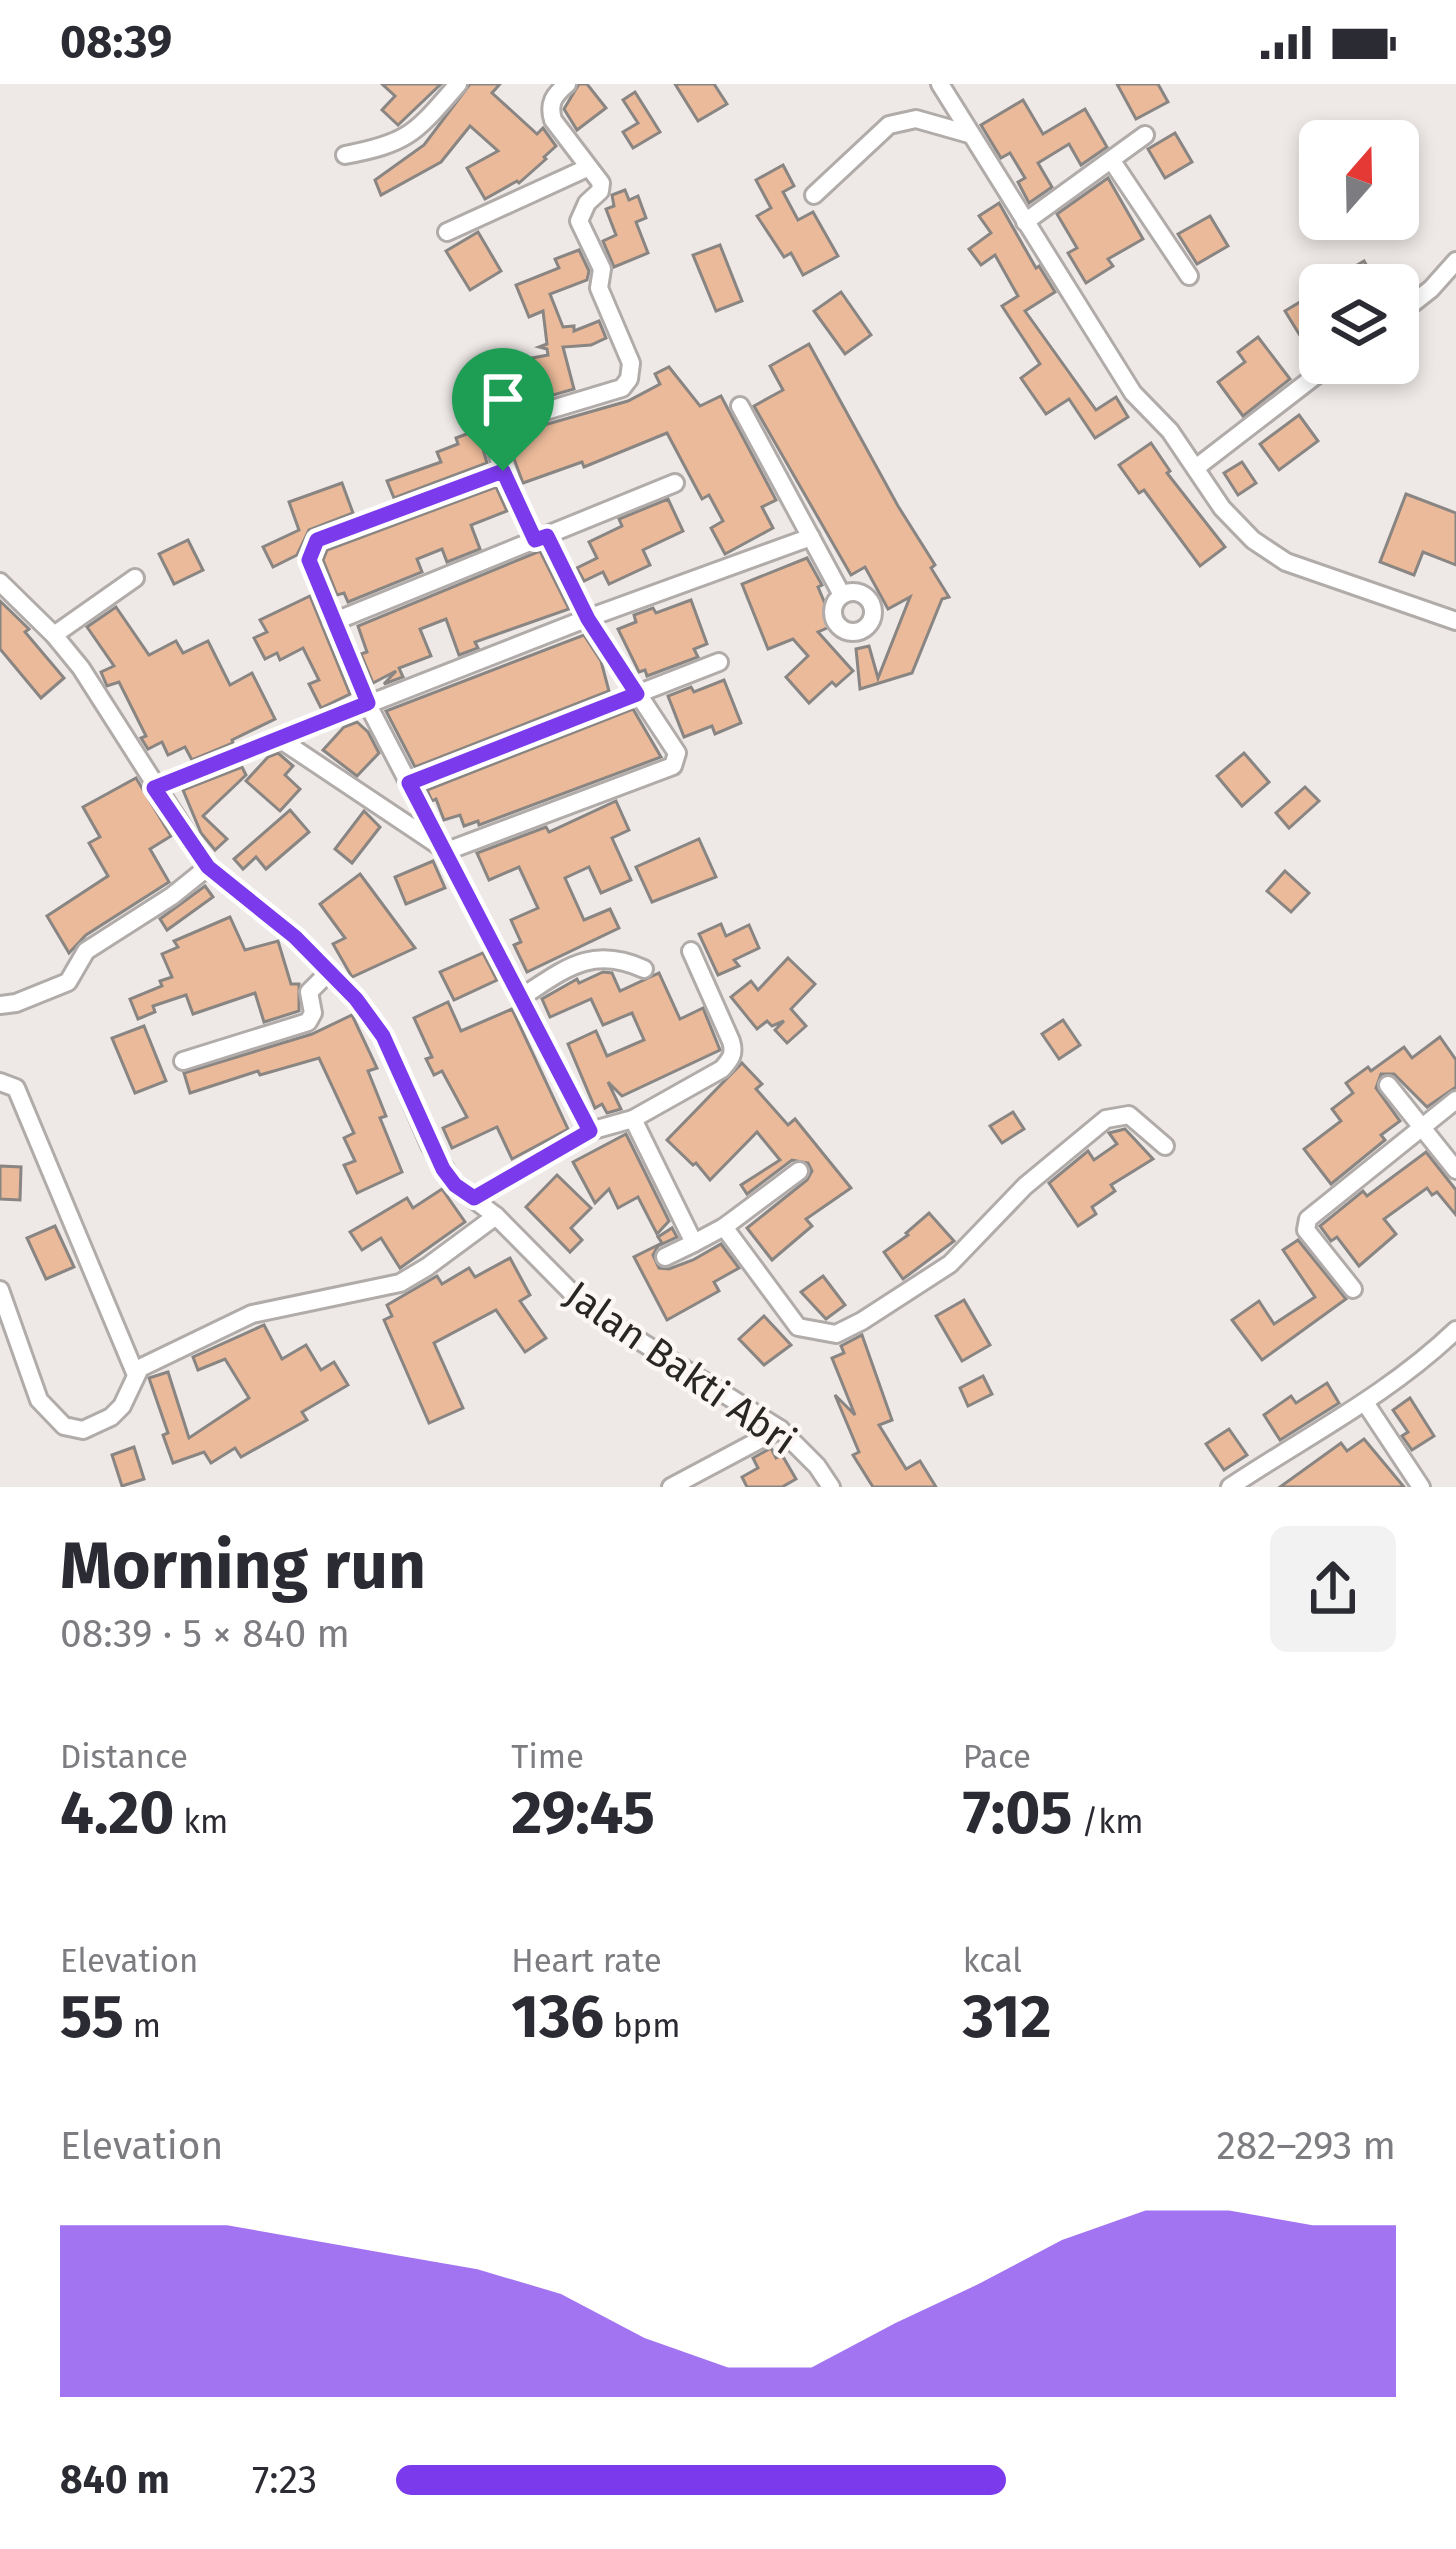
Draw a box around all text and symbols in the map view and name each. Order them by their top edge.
text: 08:39 [60,15,172,69]
north arrow [1299,120,1419,240]
map controls [1299,120,1419,384]
button: layers [1299,264,1419,384]
pin [452,348,554,471]
icon: arrive [470,366,536,432]
street label: Jalan Bakti Abri [557,1271,804,1464]
text: Morning run [60,1526,426,1605]
button: share [1270,1526,1396,1652]
text: 08:39 · 5 × 840 m [60,1611,350,1657]
text: Distance [60,1737,188,1777]
text: Time [511,1737,584,1777]
text: Pace [963,1737,1031,1777]
text: 4.20 [60,1777,174,1849]
text: 29:45 [511,1777,655,1849]
text: 7:05 [963,1777,1072,1849]
text: km [174,1802,228,1842]
text: /km [1072,1802,1144,1842]
text: Elevation [60,1941,198,1981]
text: Heart rate [511,1941,662,1981]
text: kcal [963,1941,1022,1981]
text: 55 [60,1981,124,2053]
text: 136 [511,1981,604,2053]
text: 312 [963,1981,1051,2053]
text: m [124,2006,161,2046]
text: bpm [604,2006,680,2046]
text: Elevation [60,2123,223,2169]
text: 282–293 m [1217,2123,1396,2169]
text: 840 m [60,2457,170,2503]
text: 7:23 [252,2457,317,2503]

